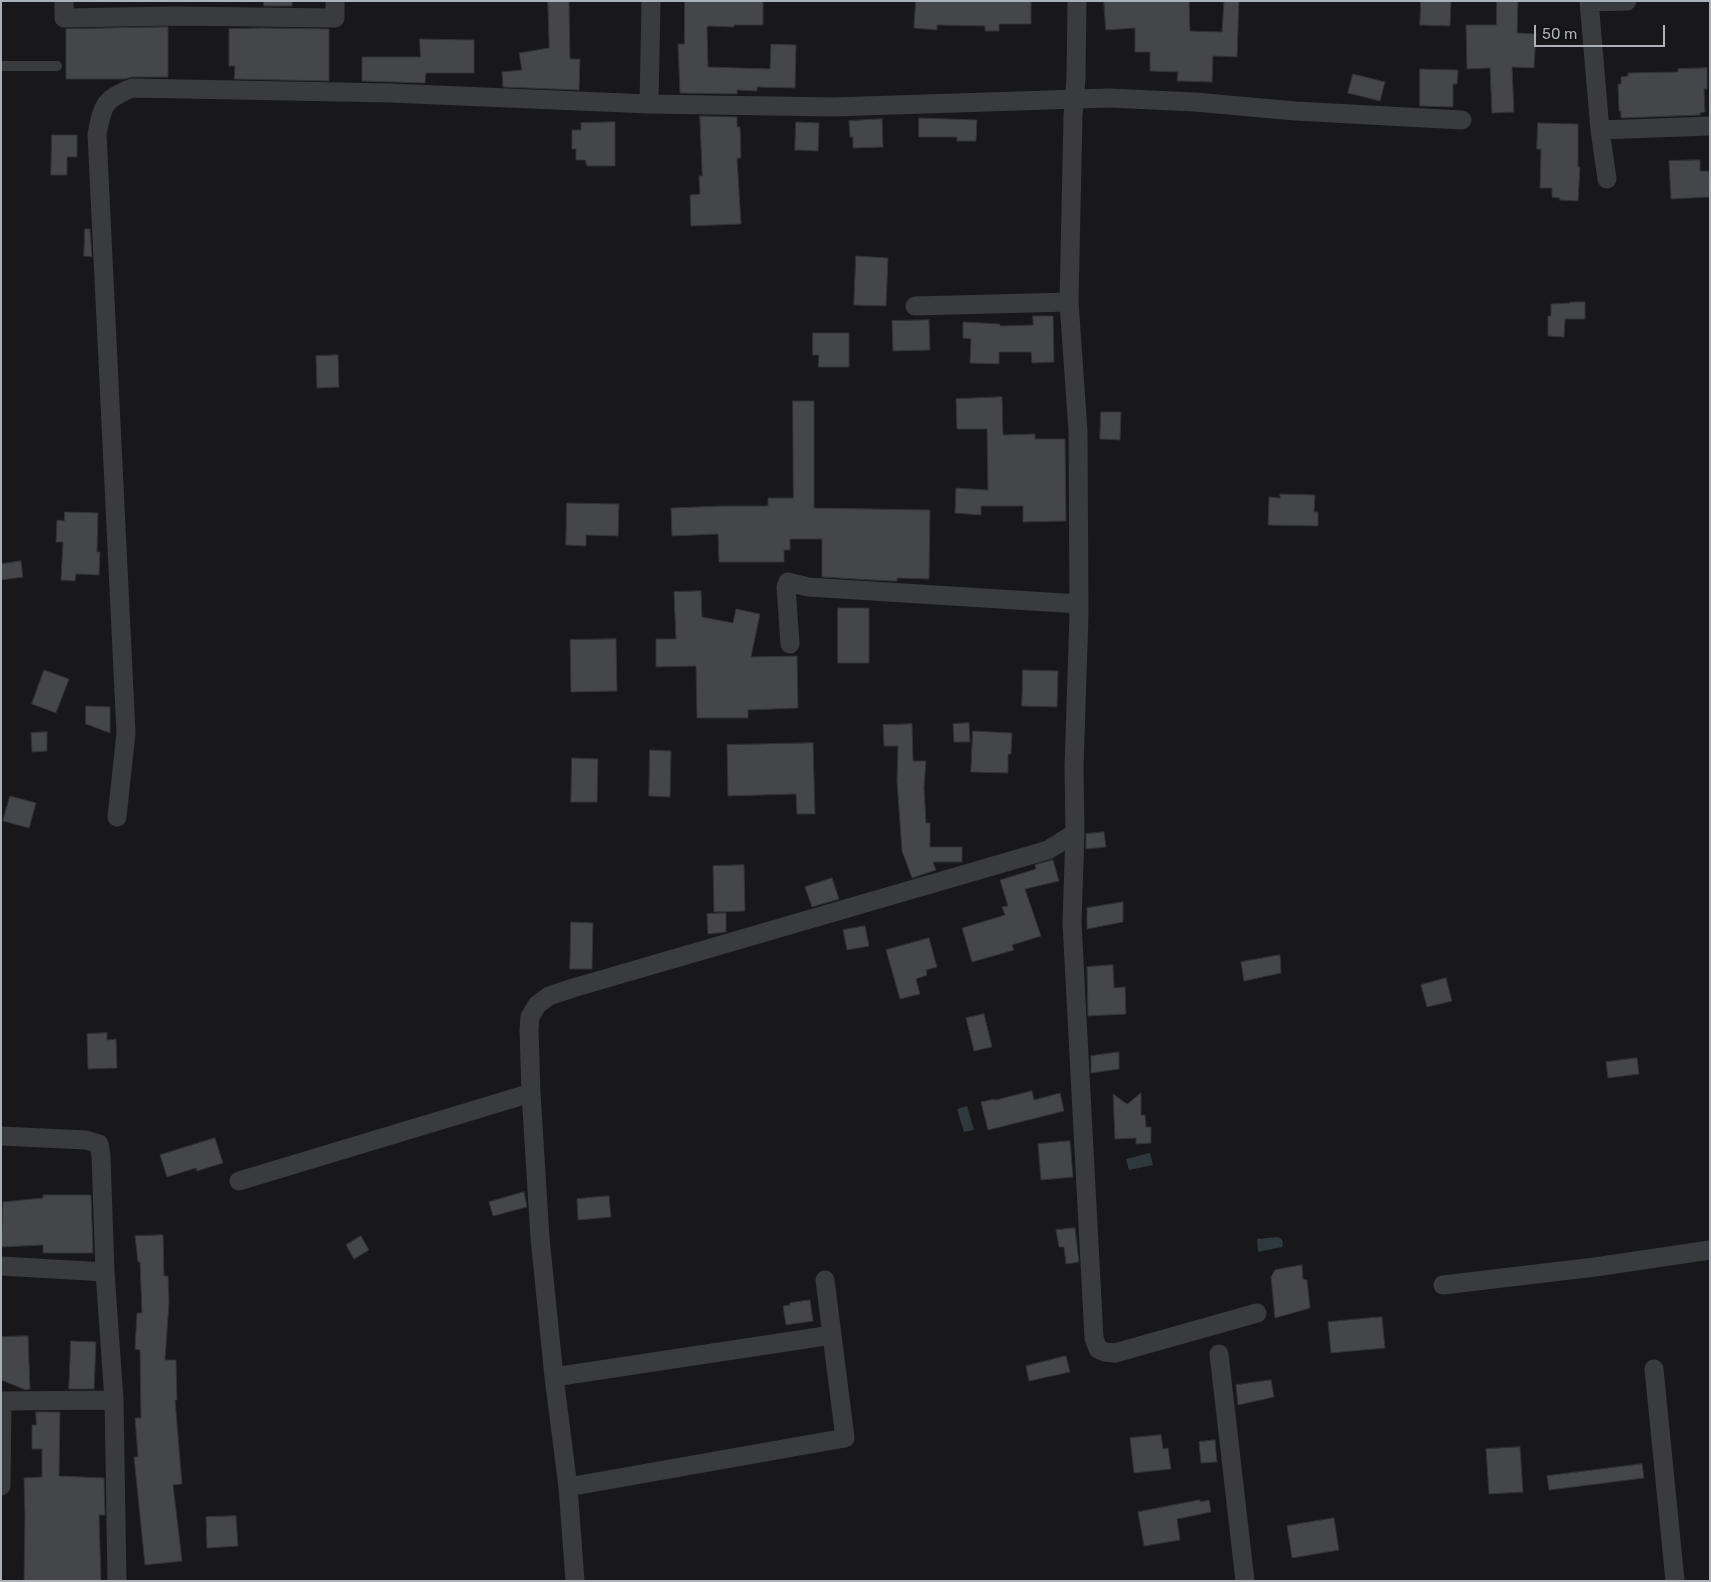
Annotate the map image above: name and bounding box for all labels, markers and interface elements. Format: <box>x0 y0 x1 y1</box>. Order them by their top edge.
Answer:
scale bar <box>1536 15 1667 47</box>
text: 50 m <box>1542 25 1577 43</box>

